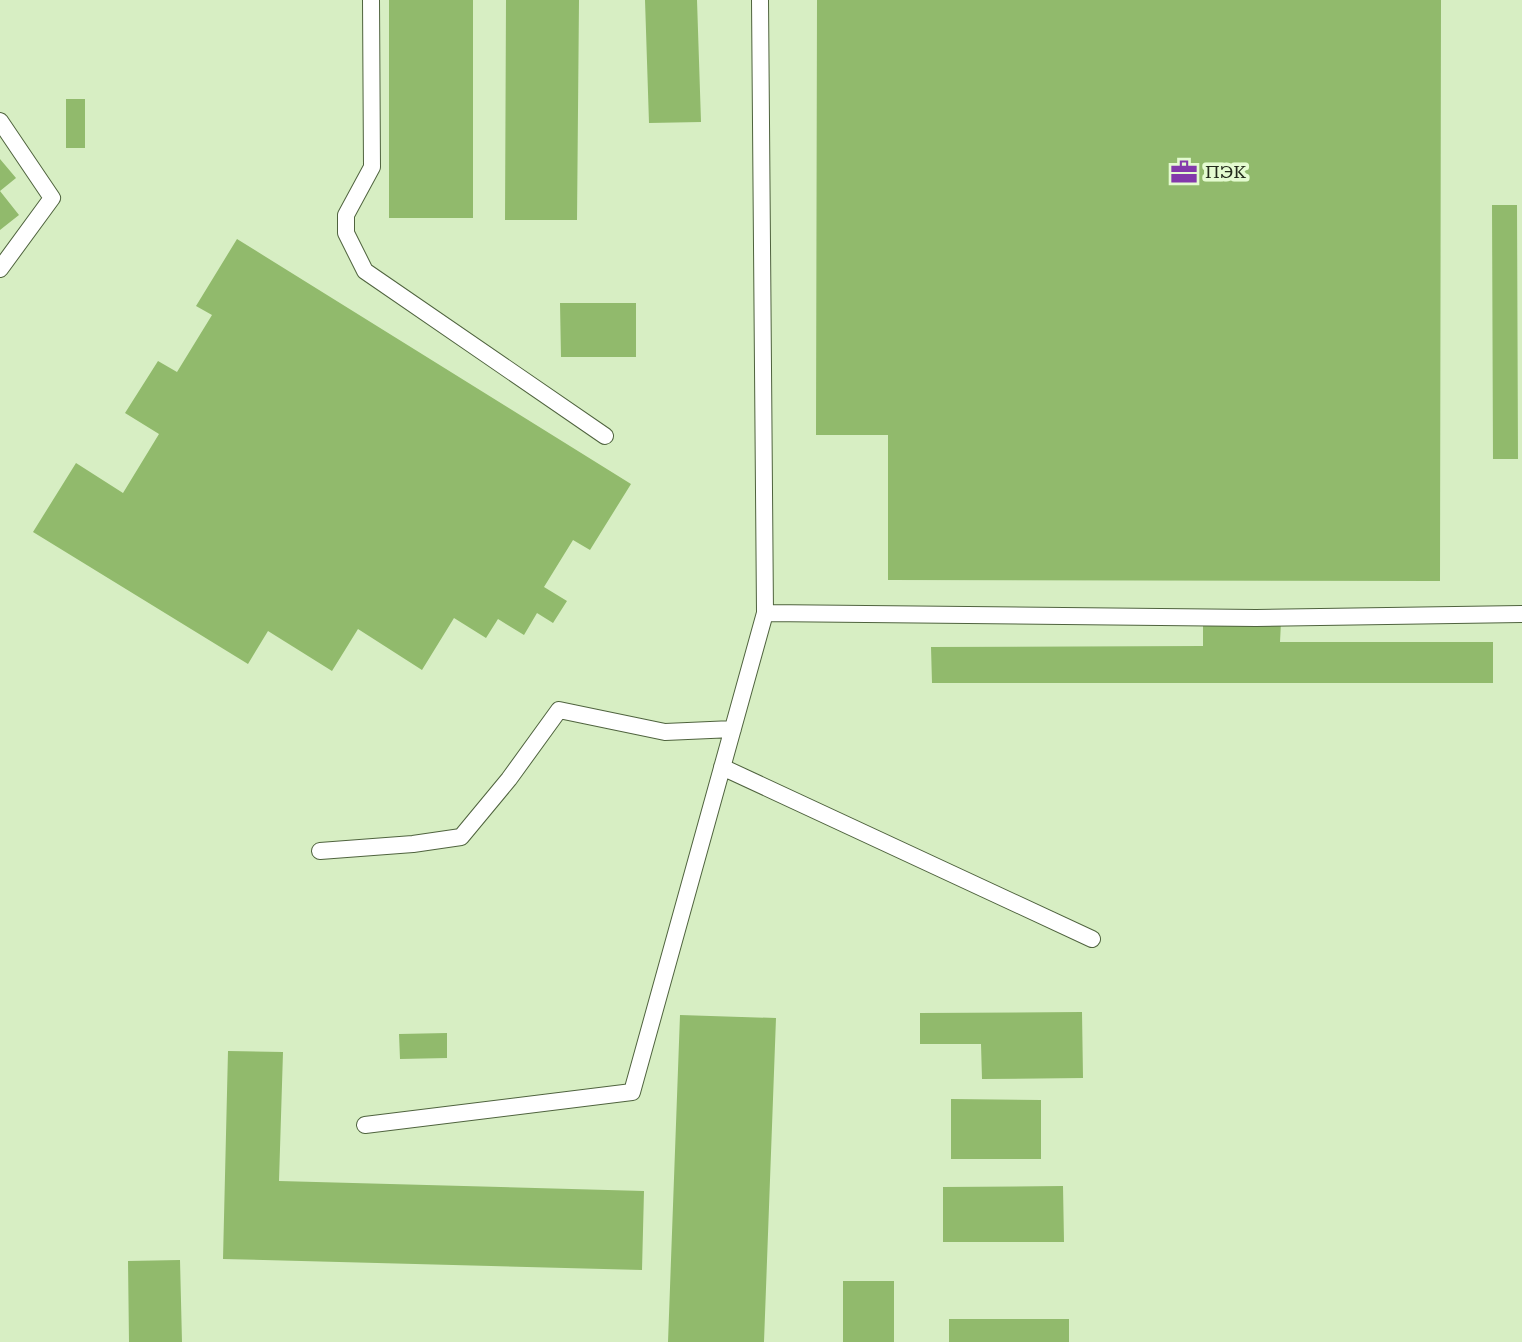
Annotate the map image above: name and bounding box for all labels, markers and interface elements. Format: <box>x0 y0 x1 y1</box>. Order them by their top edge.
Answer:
office icon: ПЭК <box>1169 157 1199 187</box>
place label: ПЭК <box>1205 161 1246 182</box>

